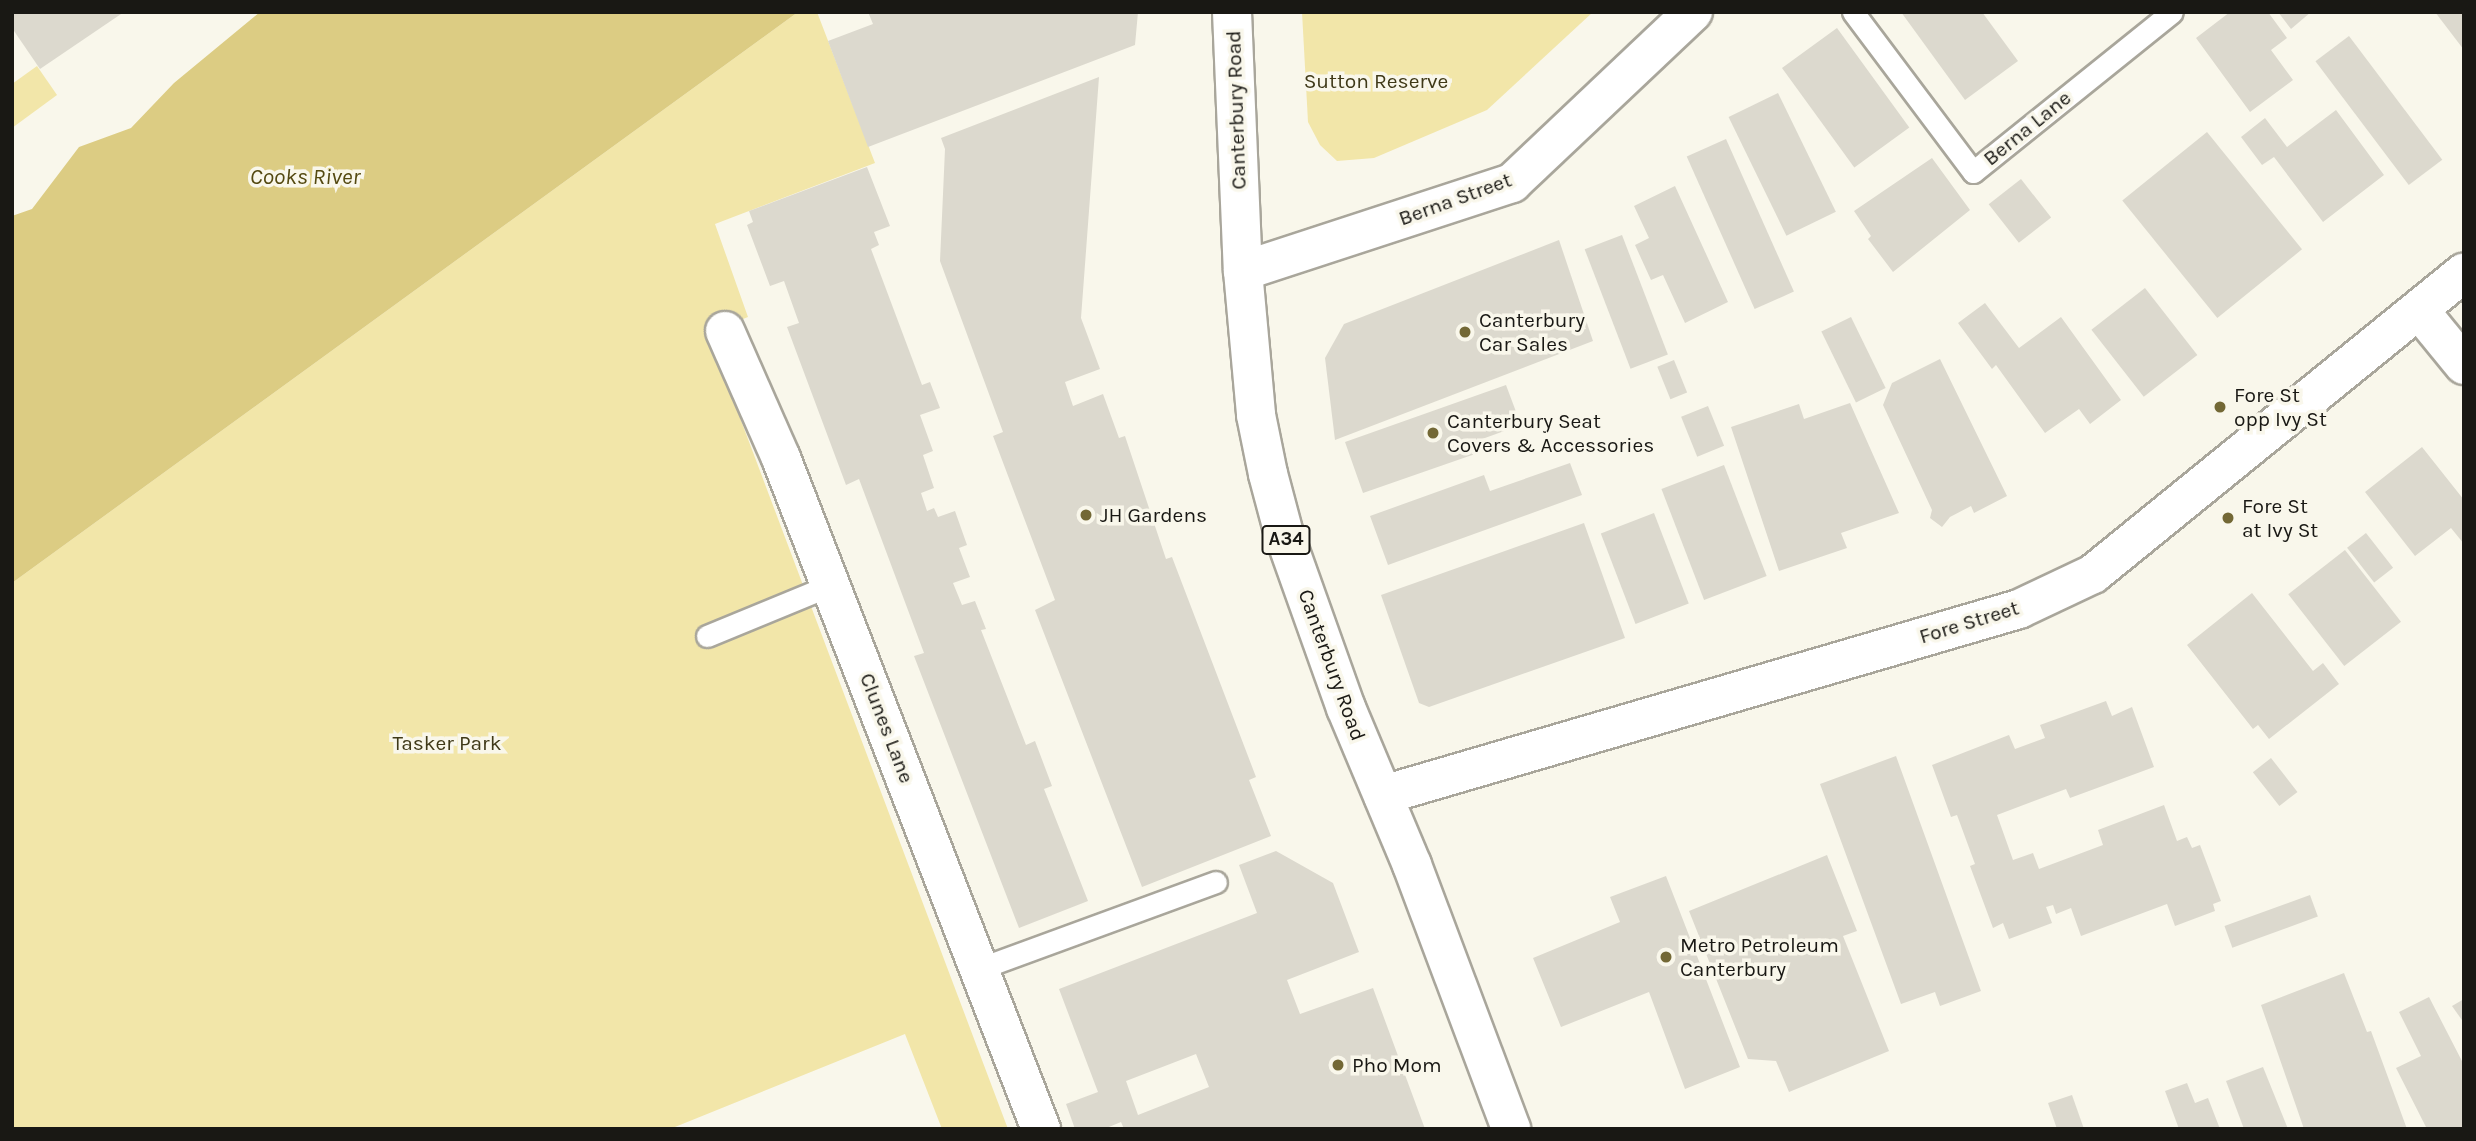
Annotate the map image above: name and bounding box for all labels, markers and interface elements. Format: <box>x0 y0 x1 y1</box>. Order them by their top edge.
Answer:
street label: Canterbury Road <box>1221 30 1251 190</box>
park label: Sutton Reserve <box>1304 68 1448 94</box>
street label: Berna Lane <box>1978 85 2076 171</box>
water label: Cooks River <box>250 163 360 191</box>
street label: Berna Street <box>1395 167 1515 231</box>
place label: Canterbury Car Sales <box>1479 307 1585 357</box>
marker: Canterbury Car Sales <box>1457 324 1473 340</box>
place label: Fore St opp Ivy St <box>2234 382 2327 432</box>
marker: Fore St opp Ivy St <box>2212 399 2228 415</box>
place label: Canterbury Seat Covers & Accessories <box>1447 408 1654 458</box>
marker: Canterbury Seat Covers & Accessories <box>1425 425 1441 441</box>
place label: Fore St at Ivy St <box>2242 493 2318 543</box>
place label: JH Gardens <box>1100 502 1207 528</box>
marker: JH Gardens <box>1078 507 1094 523</box>
marker: Fore St at Ivy St <box>2220 510 2236 526</box>
road number: A34 <box>1260 524 1312 555</box>
street label: Canterbury Road <box>1293 586 1371 744</box>
street label: Fore Street <box>1916 595 2022 649</box>
street label: Clunes Lane <box>854 669 920 787</box>
park label: Tasker Park <box>392 730 502 756</box>
place label: Metro Petroleum Canterbury <box>1680 932 1839 982</box>
marker: Metro Petroleum Canterbury <box>1658 949 1674 965</box>
place label: Pho Mom <box>1352 1052 1442 1078</box>
marker: Pho Mom <box>1330 1057 1346 1073</box>

